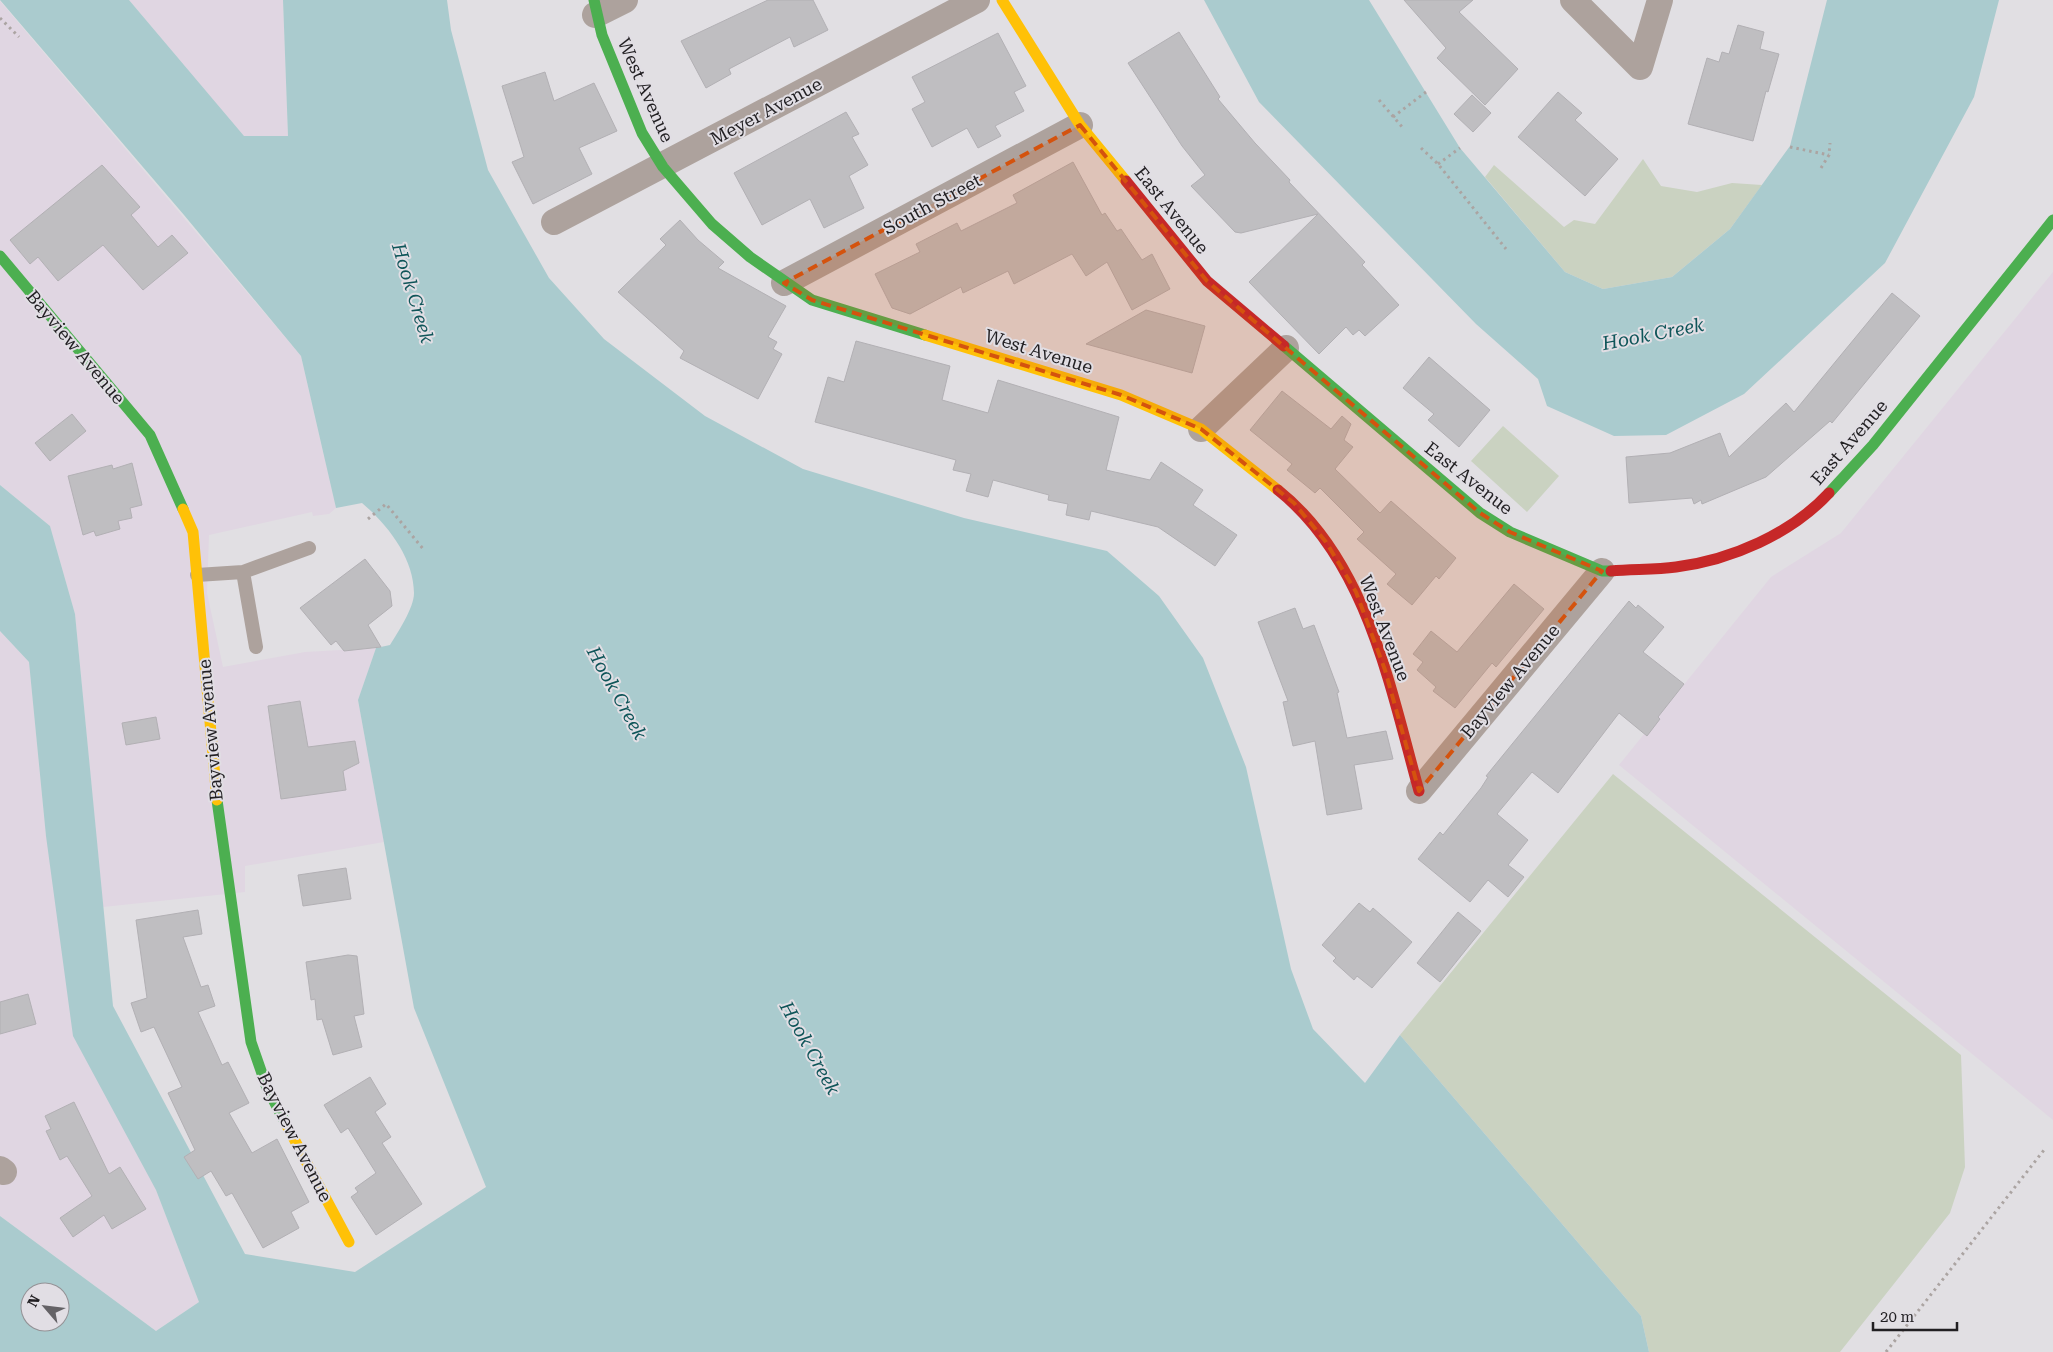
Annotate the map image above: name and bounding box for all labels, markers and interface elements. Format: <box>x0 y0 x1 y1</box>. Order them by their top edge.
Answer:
street label: West Avenue <box>614 35 678 145</box>
street label: Meyer Avenue <box>707 73 825 149</box>
street label: East Avenue <box>1131 162 1214 258</box>
street label: South Street <box>879 169 985 239</box>
water label: Hook Creek <box>387 239 439 346</box>
street label: Bayview Avenue <box>22 286 130 408</box>
water label: Hook Creek <box>1599 313 1707 355</box>
street label: West Avenue <box>982 325 1096 377</box>
street label: East Avenue <box>1806 395 1892 489</box>
street label: East Avenue <box>1421 437 1517 519</box>
street label: West Avenue <box>1355 572 1415 684</box>
street label: Bayview Avenue <box>1456 620 1564 742</box>
water label: Hook Creek <box>581 641 652 744</box>
street label: Bayview Avenue <box>193 658 227 802</box>
water label: Hook Creek <box>774 996 845 1099</box>
street label: Bayview Avenue <box>253 1069 337 1205</box>
north arrow <box>20 1282 70 1332</box>
text: N <box>24 1292 43 1309</box>
scale bar <box>1873 1300 1957 1332</box>
text: 20 m <box>1880 1308 1915 1326</box>

